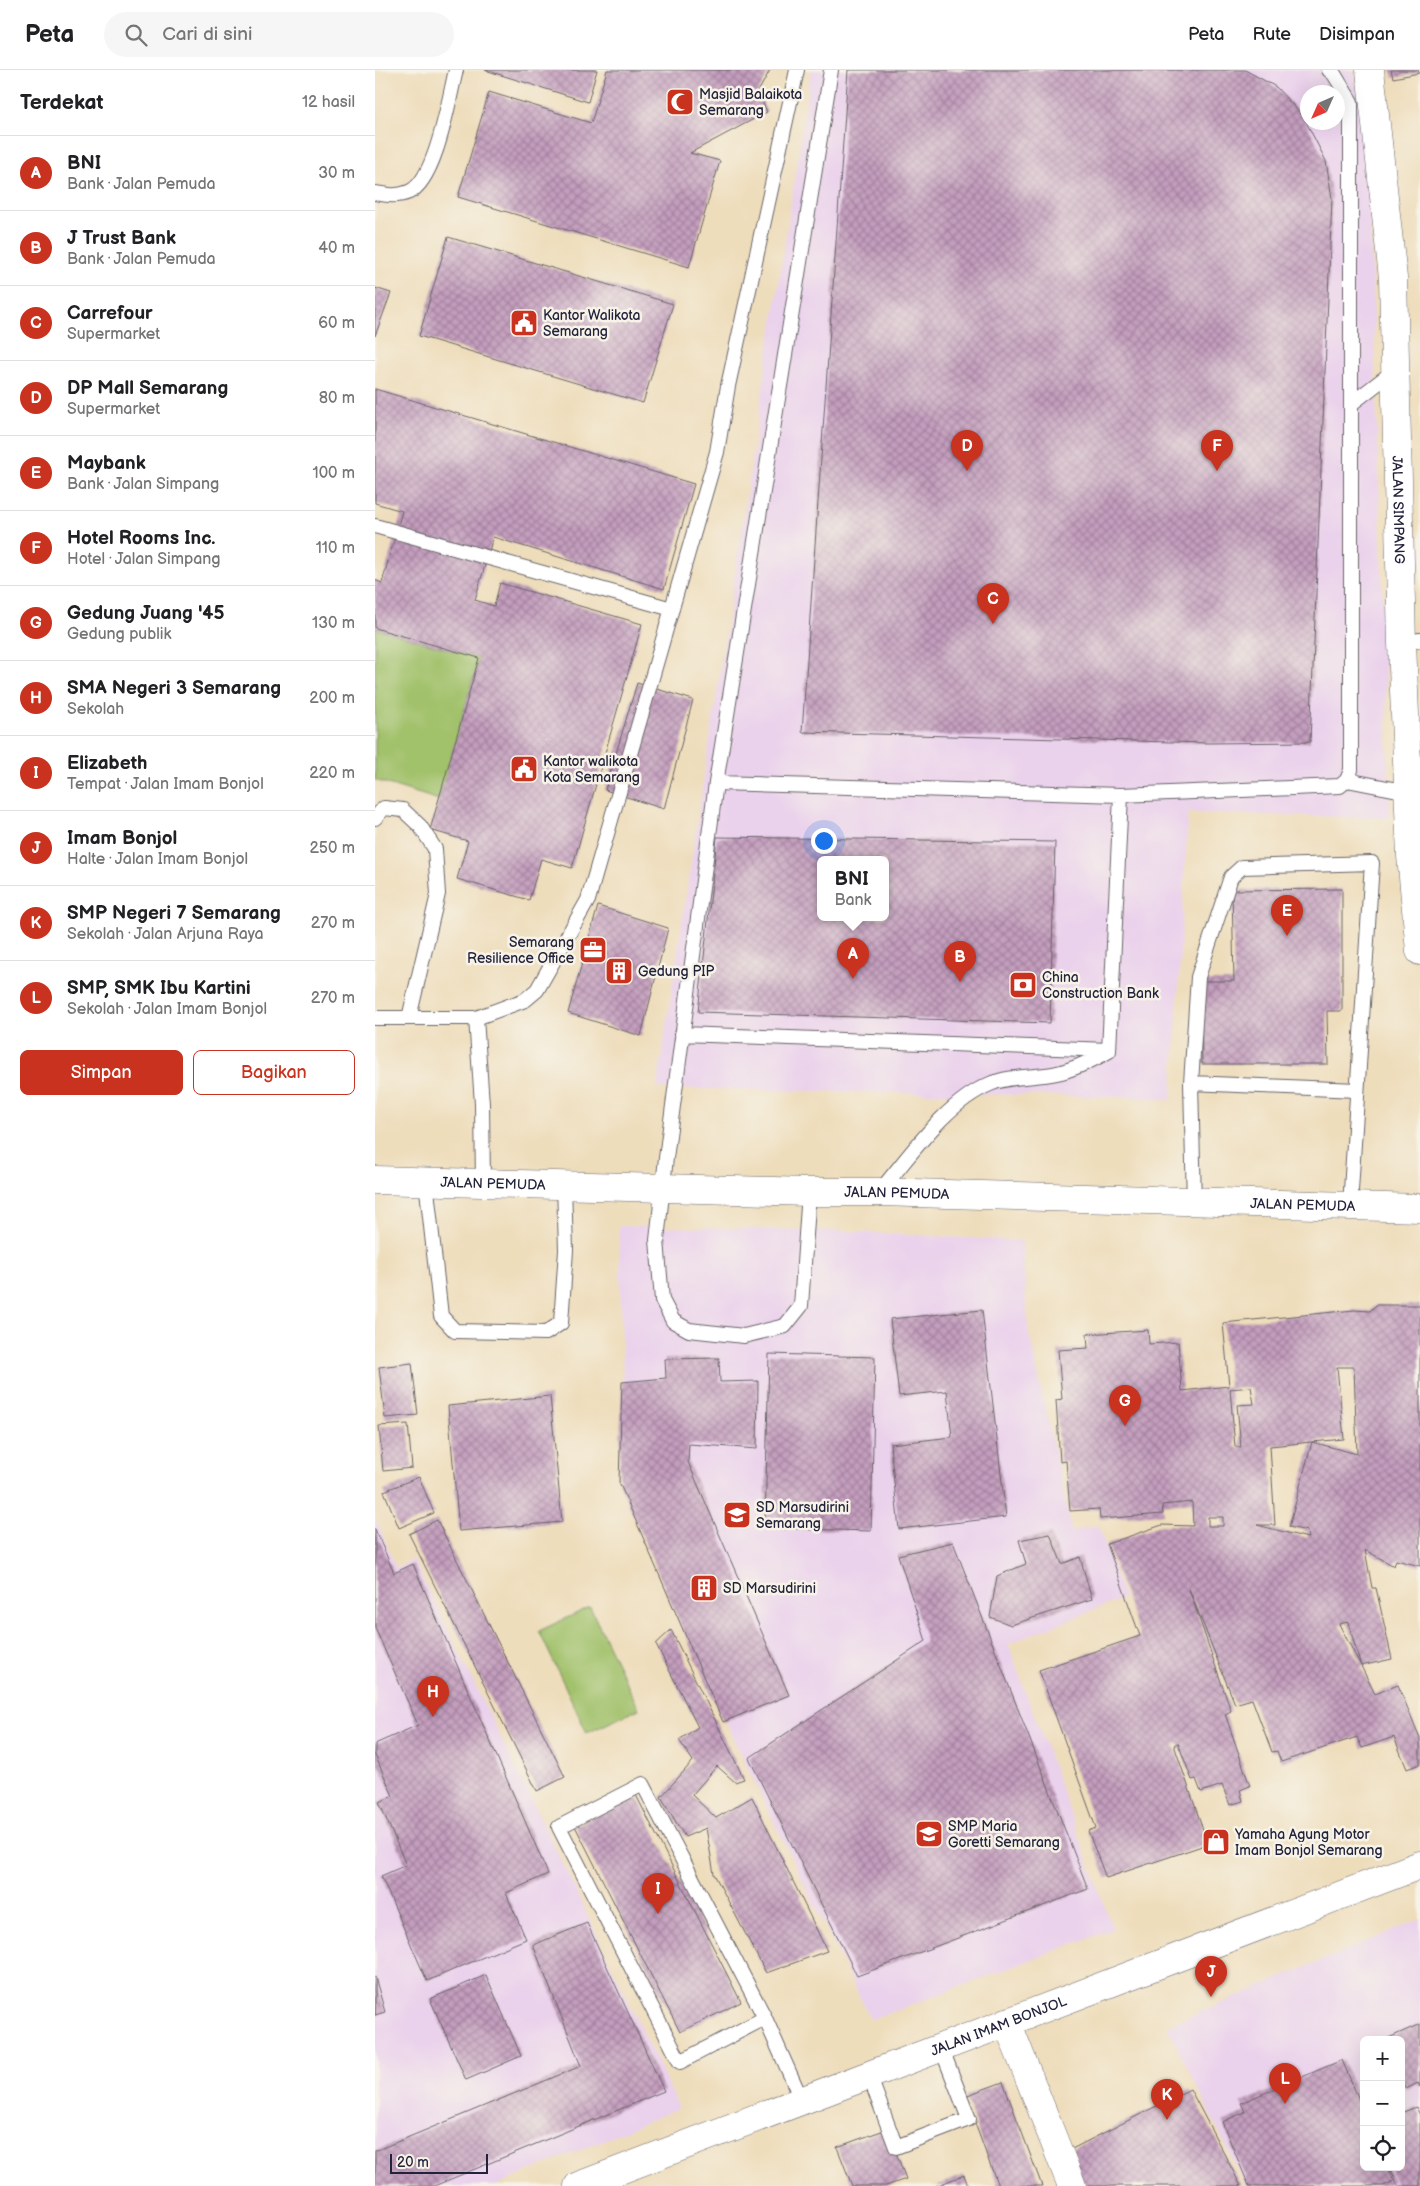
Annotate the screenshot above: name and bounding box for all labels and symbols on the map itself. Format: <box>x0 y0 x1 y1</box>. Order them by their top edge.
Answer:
north arrow <box>1300 85 1345 130</box>
place label: Masjid Balaikota Semarang <box>699 86 802 119</box>
mosque icon: Masjid Balaikota Semarang <box>665 87 695 117</box>
place label: Kantor Walikota Semarang <box>543 307 640 340</box>
public building icon: Kantor Walikota Semarang <box>509 308 539 338</box>
pin: D <box>951 430 983 471</box>
pin: F <box>1201 430 1233 471</box>
street label: JALAN SIMPANG <box>1389 455 1409 565</box>
pin: C <box>977 583 1009 624</box>
place label: Kantor walikota Kota Semarang <box>543 753 640 786</box>
public building icon: Kantor walikota Kota Semarang <box>509 754 539 784</box>
your location <box>811 828 837 854</box>
pin: E <box>1271 895 1303 936</box>
place label: Semarang Resilience Office <box>467 934 574 967</box>
office icon: Semarang Resilience Office <box>578 935 608 965</box>
pin: A <box>837 938 869 979</box>
pin: B <box>944 941 976 982</box>
building icon: Gedung PIP <box>604 956 634 986</box>
place label: Gedung PIP <box>638 963 715 980</box>
place label: China Construction Bank <box>1042 969 1159 1002</box>
bank icon: China Construction Bank <box>1008 970 1038 1000</box>
street label: JALAN PEMUDA <box>440 1173 546 1193</box>
street label: JALAN PEMUDA <box>844 1183 950 1203</box>
street label: JALAN PEMUDA <box>1250 1194 1356 1215</box>
pin: G <box>1109 1385 1141 1426</box>
place label: SD Marsudirini Semarang <box>756 1499 849 1532</box>
school or university icon: SD Marsudirini Semarang <box>722 1500 752 1530</box>
building icon: SD Marsudirini <box>689 1573 719 1603</box>
place label: SD Marsudirini <box>723 1580 816 1597</box>
pin: H <box>417 1676 449 1717</box>
place label: SMP Maria Goretti Semarang <box>948 1818 1060 1851</box>
school or university icon: SMP Maria Goretti Semarang <box>914 1819 944 1849</box>
place label: Yamaha Agung Motor Imam Bonjol Semarang <box>1234 1826 1383 1859</box>
shop icon: Yamaha Agung Motor Imam Bonjol Semarang <box>1201 1827 1231 1857</box>
pin: I <box>642 1873 674 1914</box>
pin: J <box>1195 1956 1227 1997</box>
street label: JALAN IMAM BONJOL <box>928 1992 1069 2059</box>
pin: L <box>1269 2063 1301 2104</box>
pin: K <box>1151 2079 1183 2120</box>
scale bar <box>390 2151 487 2174</box>

